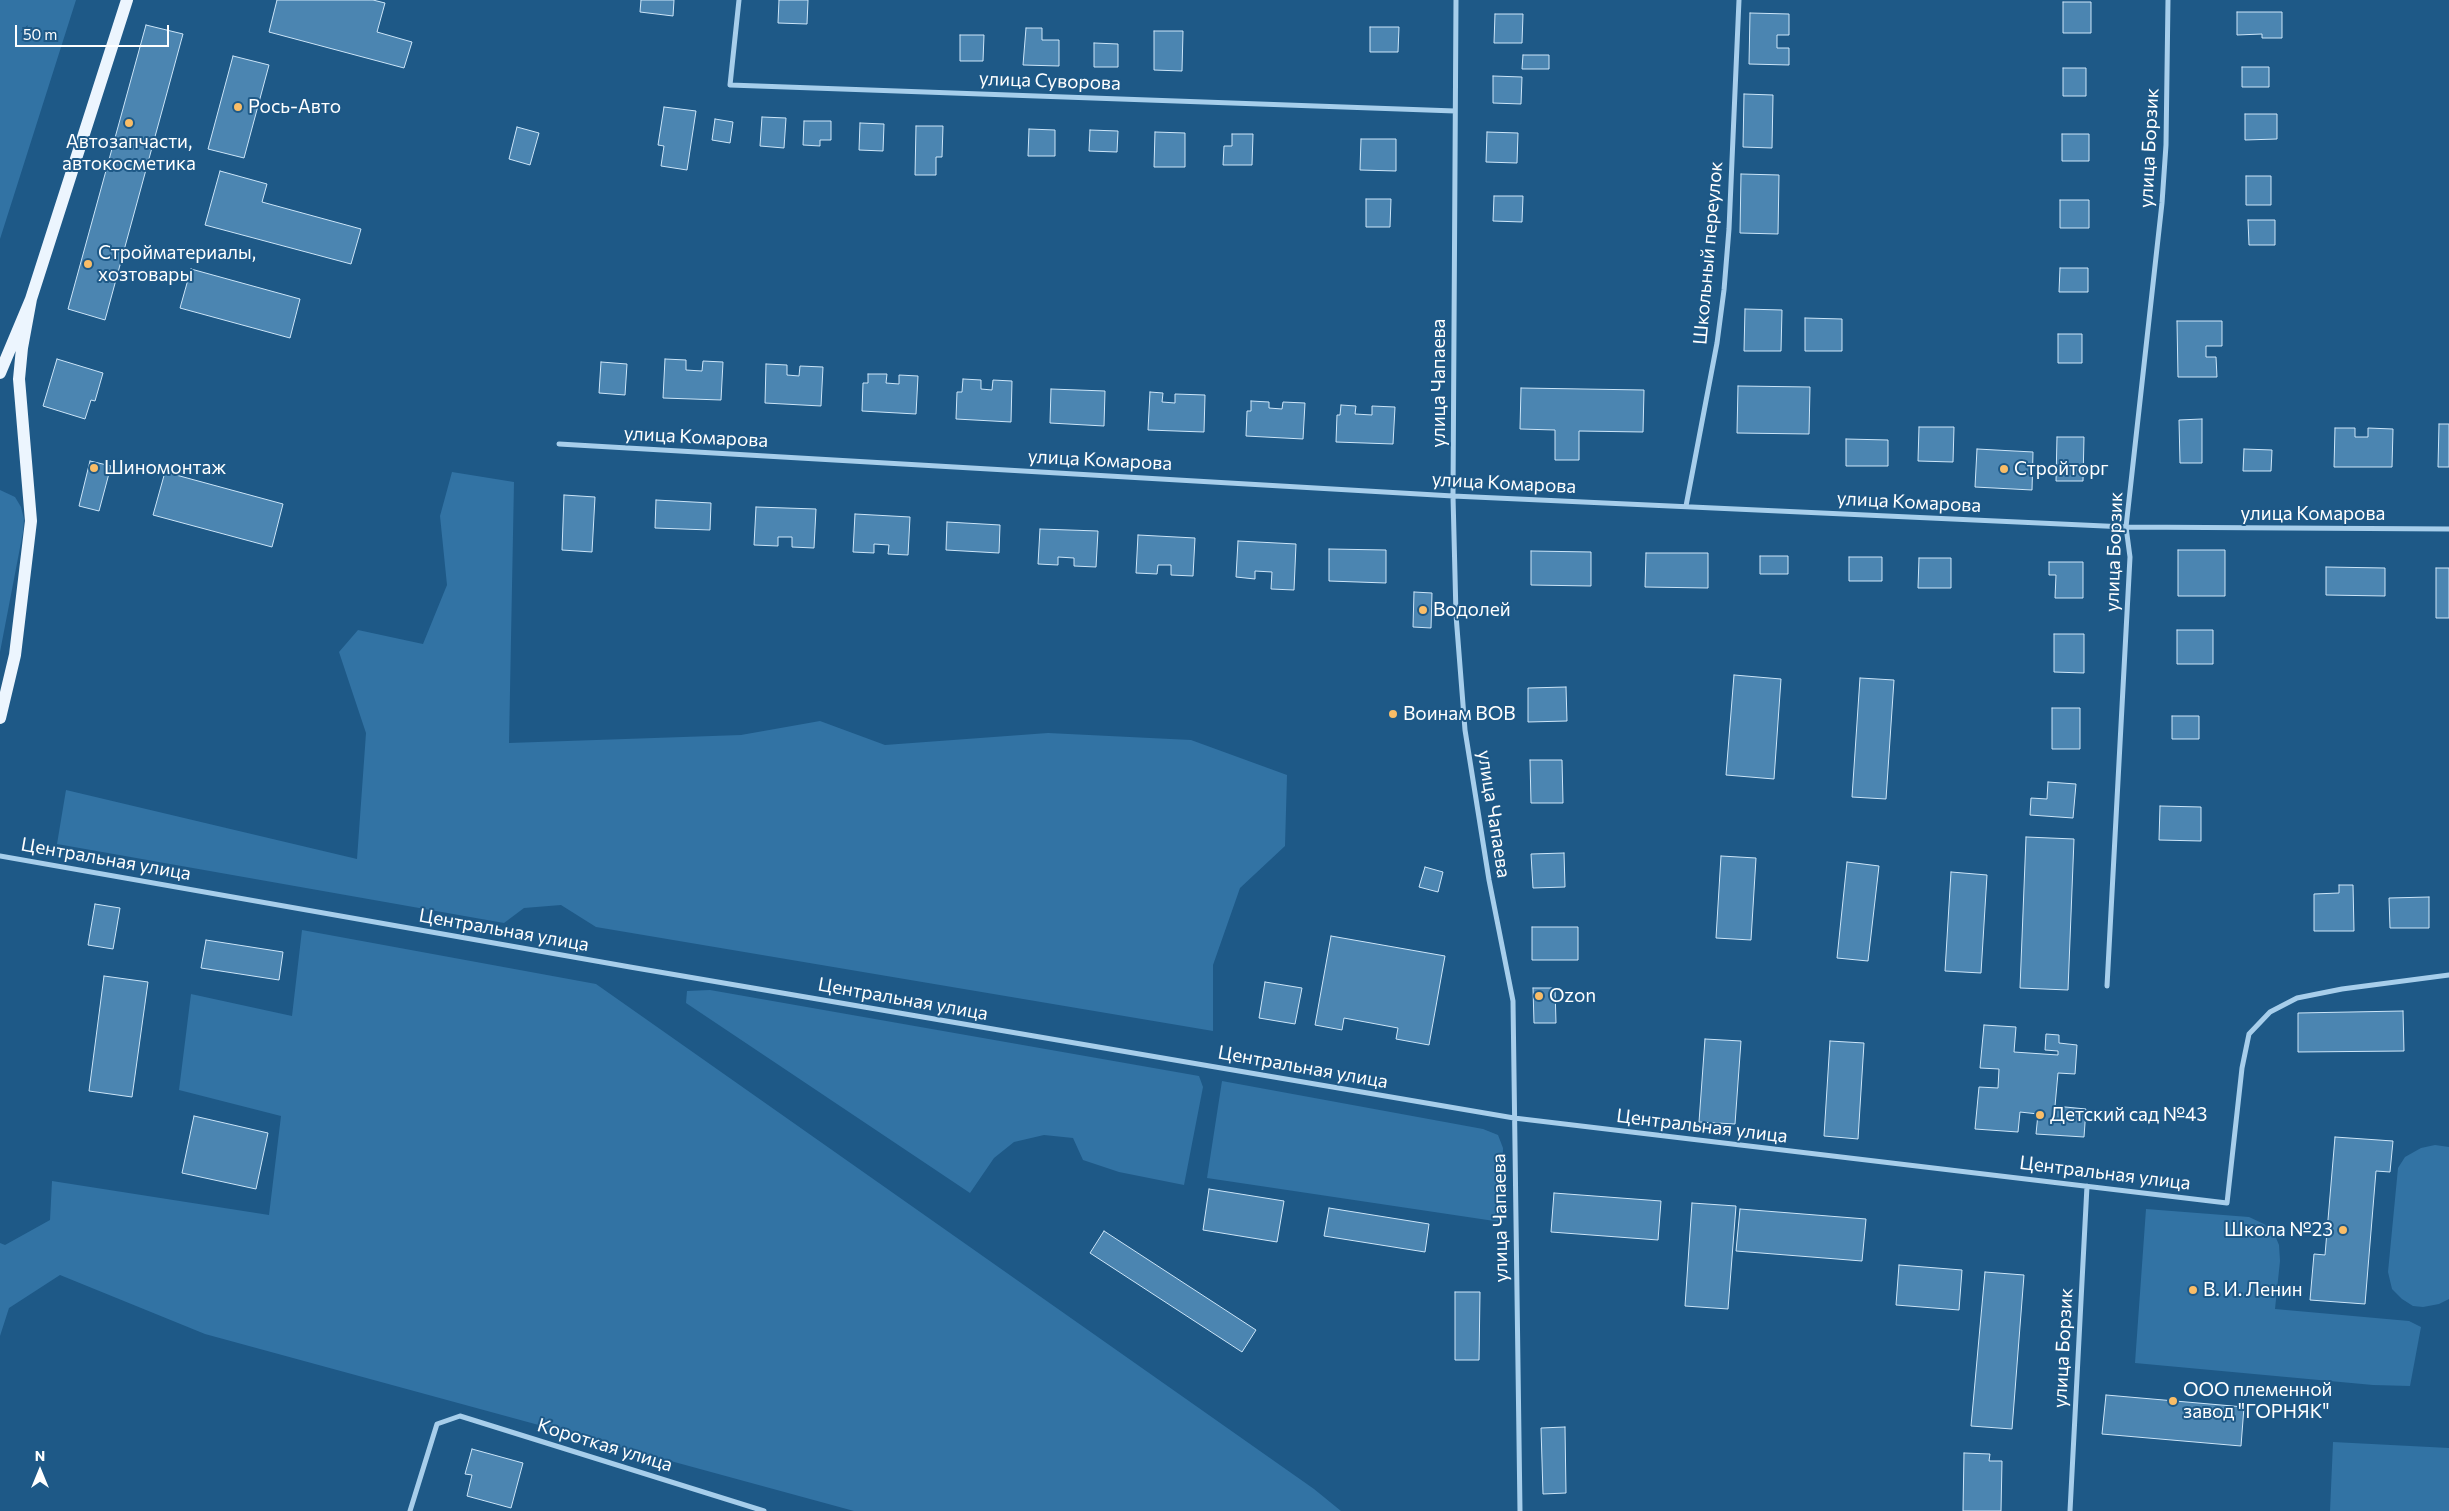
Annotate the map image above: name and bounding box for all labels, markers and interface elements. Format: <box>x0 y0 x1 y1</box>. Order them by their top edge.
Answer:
scale bar <box>18 15 171 47</box>
text: 50 m <box>23 25 57 43</box>
street label: улица Суворова <box>979 67 1121 95</box>
street label: улица Борзик <box>2134 87 2164 209</box>
place label: Рось-Авто <box>248 96 341 118</box>
marker: Рось-Авто <box>232 101 244 113</box>
marker: Автозапчасти, автокосметика <box>123 117 135 129</box>
place label: Автозапчасти, автокосметика <box>62 131 196 175</box>
street label: Школьный переулок <box>1689 160 1727 346</box>
place label: Стройматериалы, хозтовары <box>98 242 256 286</box>
marker: Стройматериалы, хозтовары <box>82 258 94 270</box>
street label: улица Чапаева <box>1428 319 1450 447</box>
street label: улица Комарова <box>623 422 769 452</box>
street label: улица Комарова <box>1027 445 1173 475</box>
place label: Шиномонтаж <box>104 457 226 479</box>
place label: Стройторг <box>2014 458 2109 480</box>
marker: Шиномонтаж <box>88 462 100 474</box>
marker: Стройторг <box>1998 463 2010 475</box>
street label: улица Комарова <box>1431 468 1577 498</box>
street label: улица Комарова <box>1836 487 1982 517</box>
street label: улица Борзик <box>2101 492 2127 612</box>
street label: улица Комарова <box>2241 503 2385 525</box>
place label: Водолей <box>1433 599 1511 621</box>
marker: Водолей <box>1417 604 1429 616</box>
place label: Воинам ВОВ <box>1403 703 1515 725</box>
marker: Воинам ВОВ <box>1387 708 1399 720</box>
street label: улица Чапаева <box>1473 749 1515 879</box>
street label: Центральная улица <box>19 833 193 885</box>
street label: Центральная улица <box>417 904 591 956</box>
street label: Центральная улица <box>816 973 990 1025</box>
place label: Ozon <box>1549 985 1596 1007</box>
marker: Ozon <box>1533 990 1545 1002</box>
street label: Центральная улица <box>1216 1041 1390 1093</box>
street label: Центральная улица <box>1615 1104 1789 1148</box>
place label: Детский сад №43 <box>2050 1104 2207 1126</box>
marker: Детский сад №43 <box>2034 1109 2046 1121</box>
street label: Центральная улица <box>2018 1151 2192 1195</box>
street label: улица Чапаева <box>1487 1153 1513 1283</box>
place label: Школа №23 <box>2224 1219 2333 1241</box>
marker: Школа №23 <box>2337 1224 2349 1236</box>
place label: В. И. Ленин <box>2203 1279 2303 1301</box>
marker: В. И. Ленин <box>2187 1284 2199 1296</box>
street label: улица Борзик <box>2048 1287 2078 1409</box>
place label: ООО племенной завод "ГОРНЯК" <box>2183 1379 2332 1423</box>
marker: ООО племенной завод "ГОРНЯК" <box>2167 1395 2179 1407</box>
street label: Короткая улица <box>535 1414 675 1476</box>
north arrow <box>15 1446 65 1496</box>
text: N <box>35 1447 45 1464</box>

